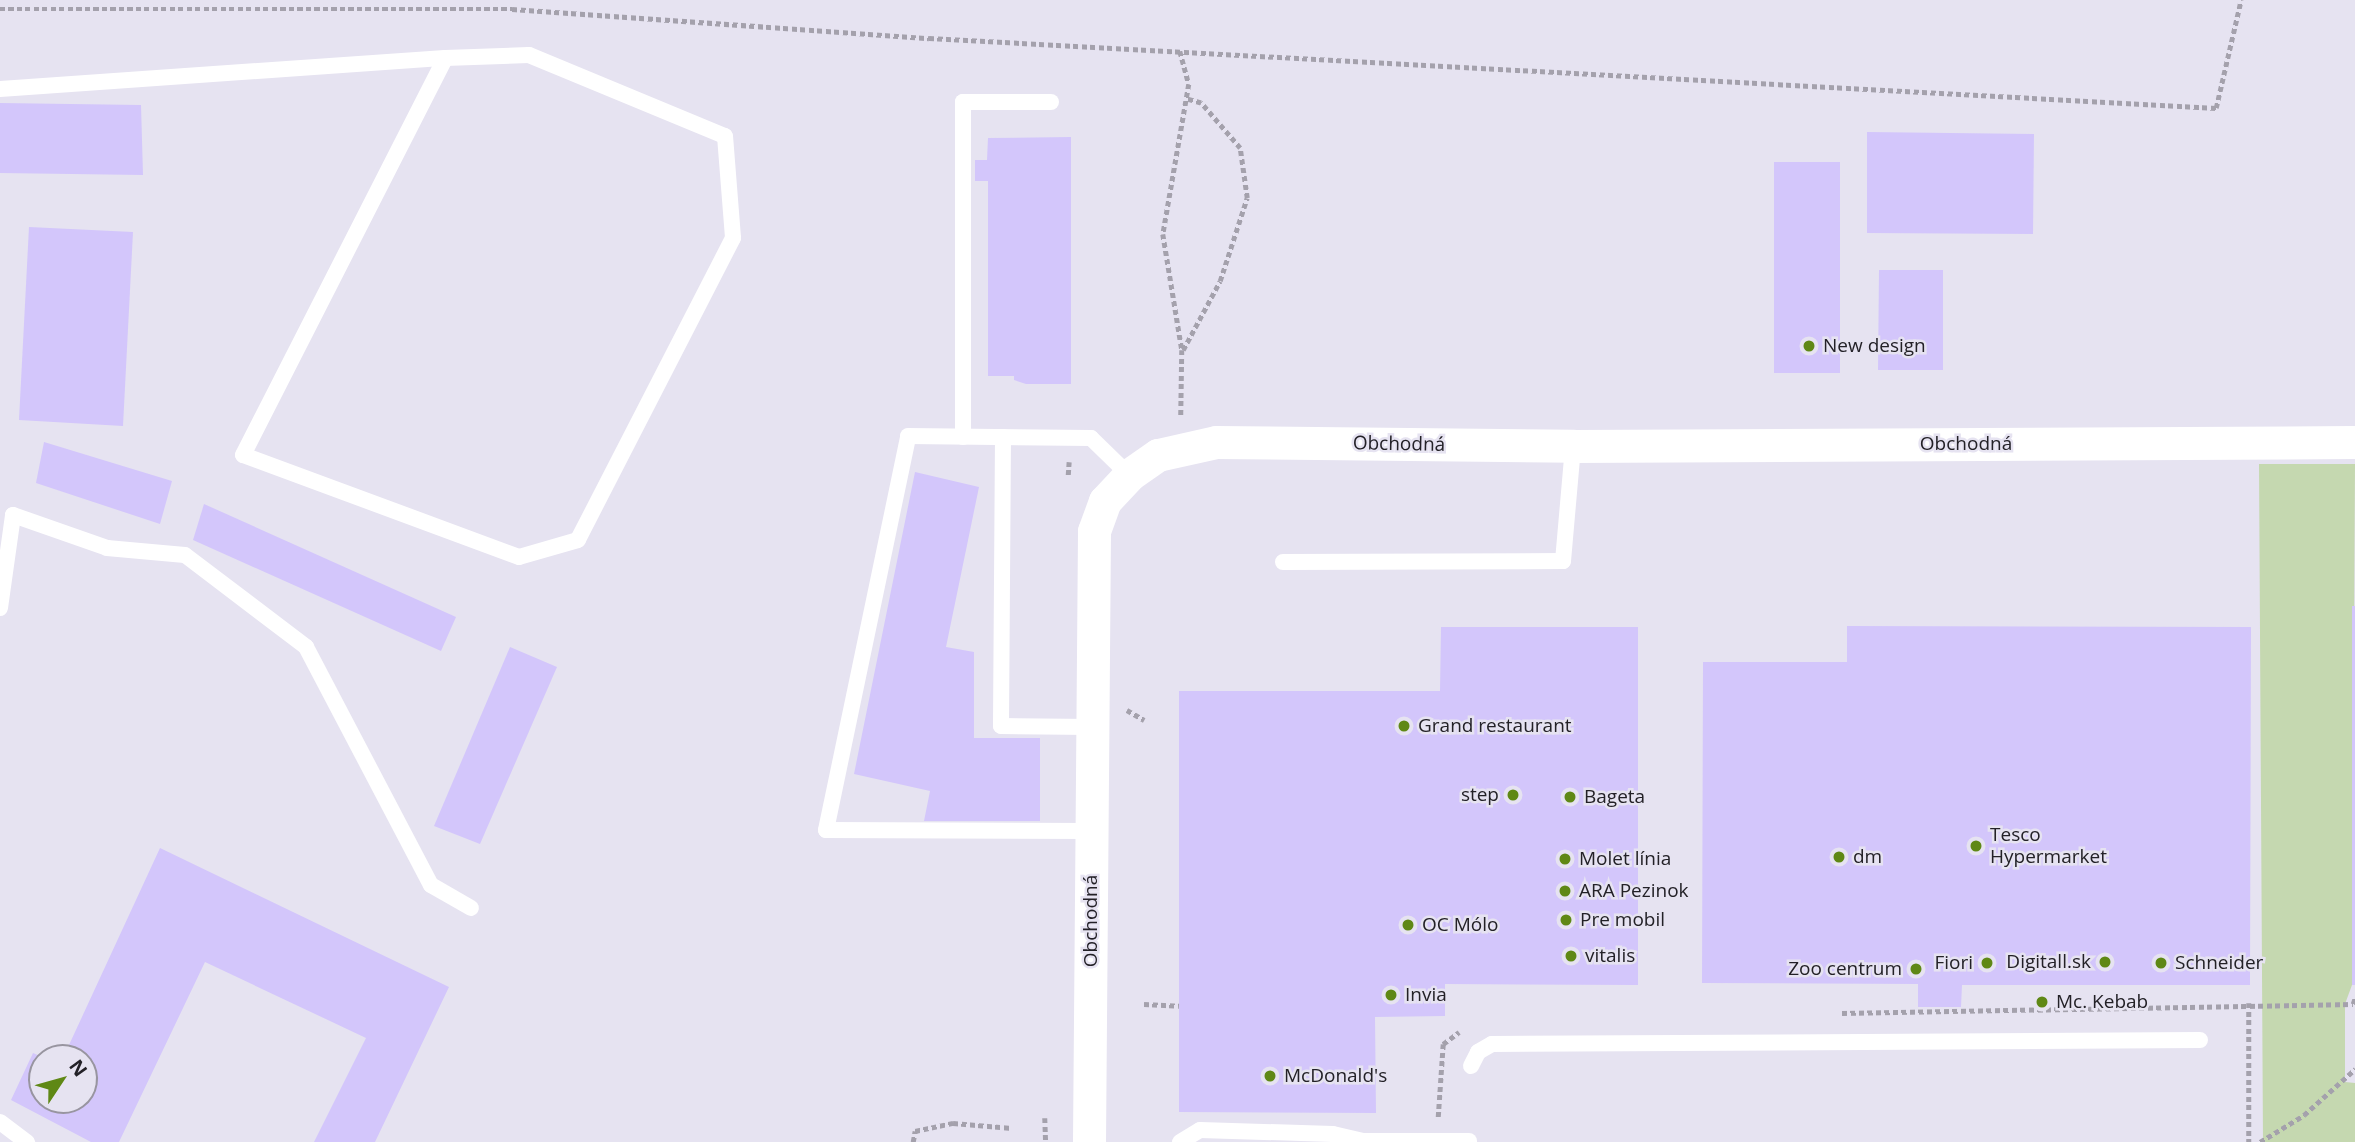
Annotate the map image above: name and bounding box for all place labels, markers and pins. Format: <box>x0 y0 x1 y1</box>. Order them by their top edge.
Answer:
place label: New design <box>1823 335 1926 357</box>
marker: New design <box>1801 338 1817 354</box>
place label: Grand restaurant <box>1418 715 1572 737</box>
marker: Grand restaurant <box>1396 718 1412 734</box>
place label: step <box>1461 784 1499 806</box>
place label: Bageta <box>1584 786 1645 808</box>
marker: step <box>1505 787 1521 803</box>
marker: Bageta <box>1562 789 1578 805</box>
place label: Tesco Hypermarket <box>1990 824 2107 868</box>
marker: Tesco Hypermarket <box>1968 838 1984 854</box>
place label: dm <box>1853 846 1882 868</box>
place label: Molet línia <box>1579 848 1671 870</box>
marker: dm <box>1831 849 1847 865</box>
marker: Molet línia <box>1557 851 1573 867</box>
place label: ARA Pezinok <box>1579 880 1689 902</box>
marker: ARA Pezinok <box>1557 883 1573 899</box>
place label: Pre mobil <box>1580 909 1665 931</box>
marker: Pre mobil <box>1558 912 1574 928</box>
place label: OC Mólo <box>1422 914 1498 936</box>
marker: OC Mólo <box>1400 917 1416 933</box>
place label: vitalis <box>1585 945 1635 967</box>
marker: vitalis <box>1563 948 1579 964</box>
place label: Digitall.sk <box>2006 951 2091 973</box>
place label: Fiori <box>1934 952 1973 974</box>
place label: Schneider <box>2175 952 2263 974</box>
marker: Digitall.sk <box>2097 954 2113 970</box>
marker: Fiori <box>1979 955 1995 971</box>
marker: Schneider <box>2153 955 2169 971</box>
place label: Zoo centrum <box>1788 958 1902 980</box>
marker: Zoo centrum <box>1908 961 1924 977</box>
place label: Invia <box>1405 984 1447 1006</box>
marker: Invia <box>1383 987 1399 1003</box>
place label: Mc. Kebab <box>2056 991 2148 1013</box>
marker: Mc. Kebab <box>2034 994 2050 1010</box>
place label: McDonald's <box>1284 1065 1387 1087</box>
marker: McDonald's <box>1262 1068 1278 1084</box>

